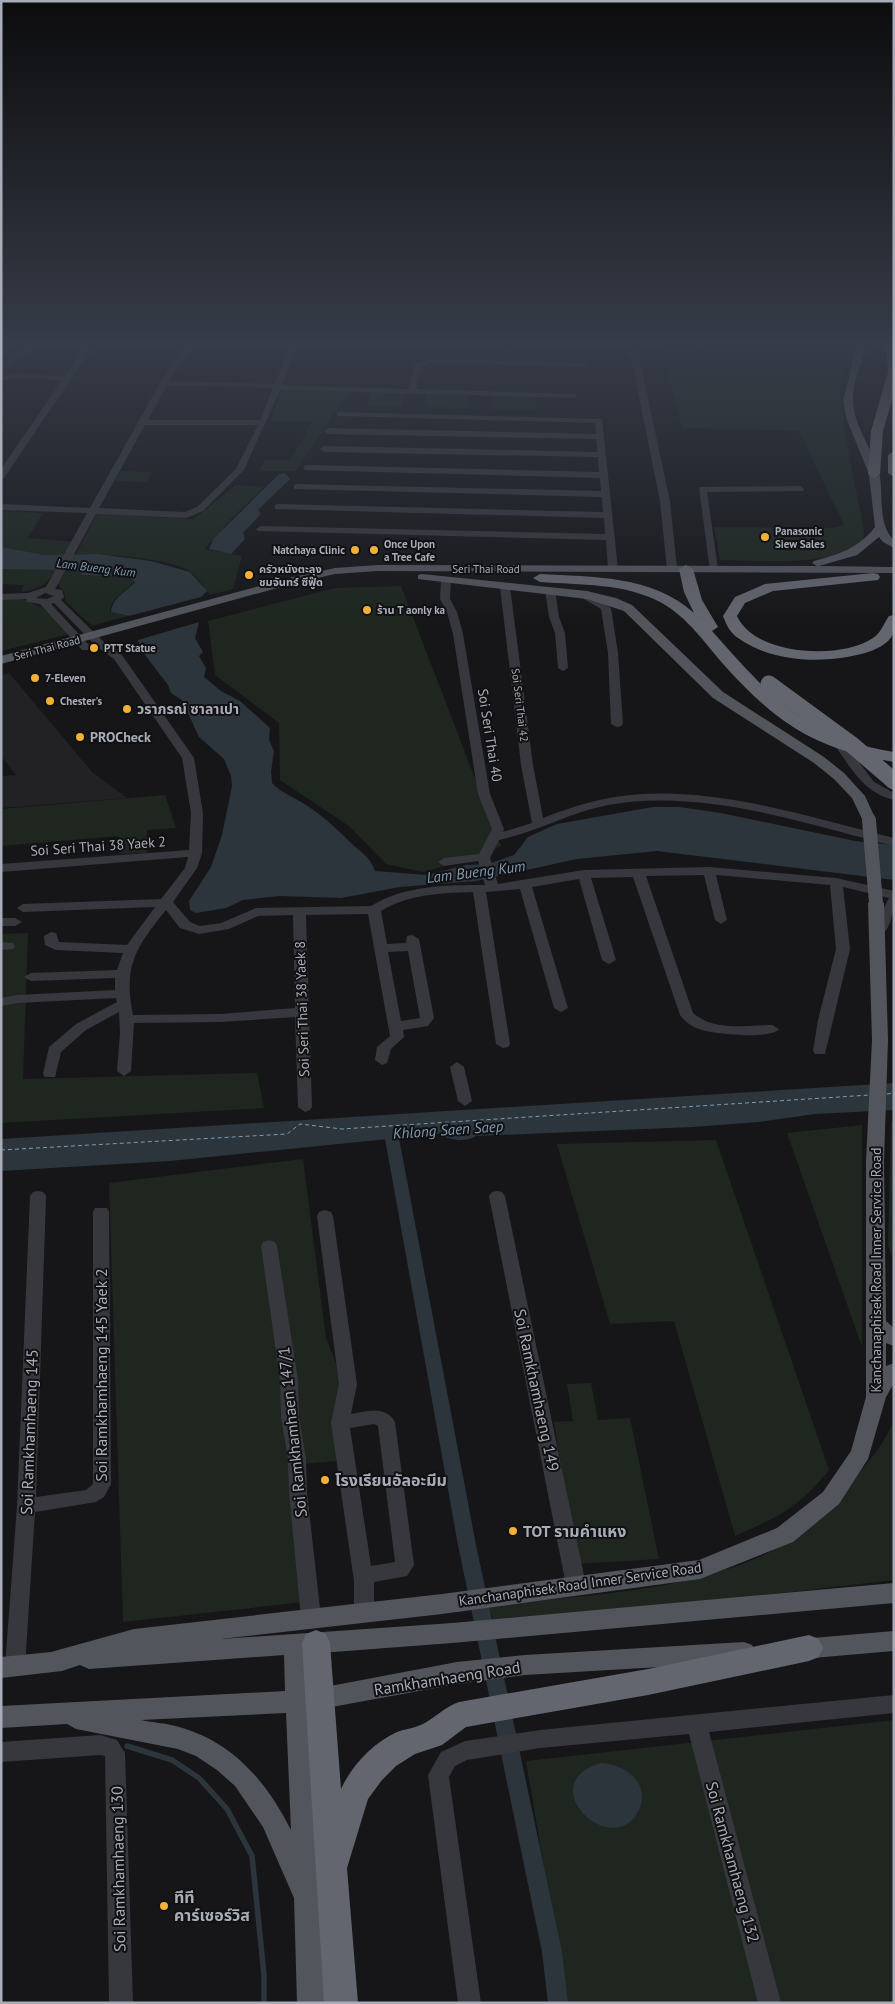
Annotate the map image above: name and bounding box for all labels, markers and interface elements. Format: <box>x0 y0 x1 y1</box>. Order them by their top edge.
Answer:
place label: Panasonic Siew Sales <box>775 524 825 551</box>
marker: Panasonic Siew Sales <box>759 531 771 543</box>
place label: Once Upon a Tree Cafe <box>384 537 436 564</box>
place label: Natchaya Clinic <box>273 543 345 557</box>
marker: Natchaya Clinic <box>349 544 361 556</box>
marker: Once Upon a Tree Cafe <box>368 544 380 556</box>
water label: Lam Bueng Kum <box>56 555 136 580</box>
place label: ครัวหนังตะลุง ชมจันทร์ ซีฟู๊ด <box>259 562 323 589</box>
street label: Seri Thai Road <box>452 562 520 576</box>
marker: ครัวหนังตะลุง ชมจันทร์ ซีฟู๊ด <box>243 569 255 581</box>
place label: ร้าน T aonly ka <box>377 603 445 617</box>
marker: ร้าน T aonly ka <box>361 604 373 616</box>
street label: Seri Thai Road <box>13 632 81 663</box>
place label: PTT Statue <box>104 641 156 655</box>
marker: PTT Statue <box>88 642 100 654</box>
street label: Soi Seri Thai 42 <box>509 668 531 742</box>
place label: 7-Eleven <box>45 671 86 685</box>
marker: 7-Eleven <box>29 672 41 684</box>
street label: Soi Seri Thai 40 <box>474 687 506 783</box>
place label: Chester's <box>60 694 103 708</box>
marker: Chester's <box>44 695 56 707</box>
place label: วราภรณ์ ซาลาเปา <box>137 700 239 718</box>
marker: วราภรณ์ ซาลาเปา <box>121 703 133 715</box>
place label: PROCheck <box>90 728 151 746</box>
marker: PROCheck <box>74 731 86 743</box>
street label: Soi Seri Thai 38 Yaek 2 <box>30 832 166 860</box>
water label: Lam Bueng Kum <box>425 856 526 887</box>
street label: Soi Seri Thai 38 Yaek 8 <box>291 941 313 1077</box>
water label: Khlong Saen Saep <box>392 1116 504 1143</box>
street label: Kanchanaphisek Road Inner Service Road <box>867 1148 885 1392</box>
street label: Soi Ramkhamhaeng 145 Yaek 2 <box>91 1268 111 1482</box>
street label: Soi Ramkhamhaeng 149 <box>510 1307 564 1473</box>
street label: Soi Ramkhamhaen 147/1 <box>273 1346 311 1518</box>
street label: Soi Ramkhamhaeng 145 <box>16 1349 42 1515</box>
place label: โรงเรียนอัลอะมีม <box>335 1470 447 1490</box>
marker: โรงเรียนอัลอะมีม <box>319 1474 331 1486</box>
place label: TOT รามคำแหง <box>523 1521 626 1541</box>
marker: TOT รามคำแหง <box>507 1525 519 1537</box>
street label: Kanchanaphisek Road Inner Service Road <box>457 1558 703 1610</box>
street label: Ramkhamhaeng Road <box>372 1657 522 1699</box>
street label: Soi Ramkhamhaeng 132 <box>702 1779 764 1945</box>
street label: Soi Ramkhamhaeng 130 <box>107 1786 129 1952</box>
place label: ทีที คาร์เซอร์วิส <box>174 1887 250 1925</box>
marker: ทีที คาร์เซอร์วิส <box>158 1900 170 1912</box>

